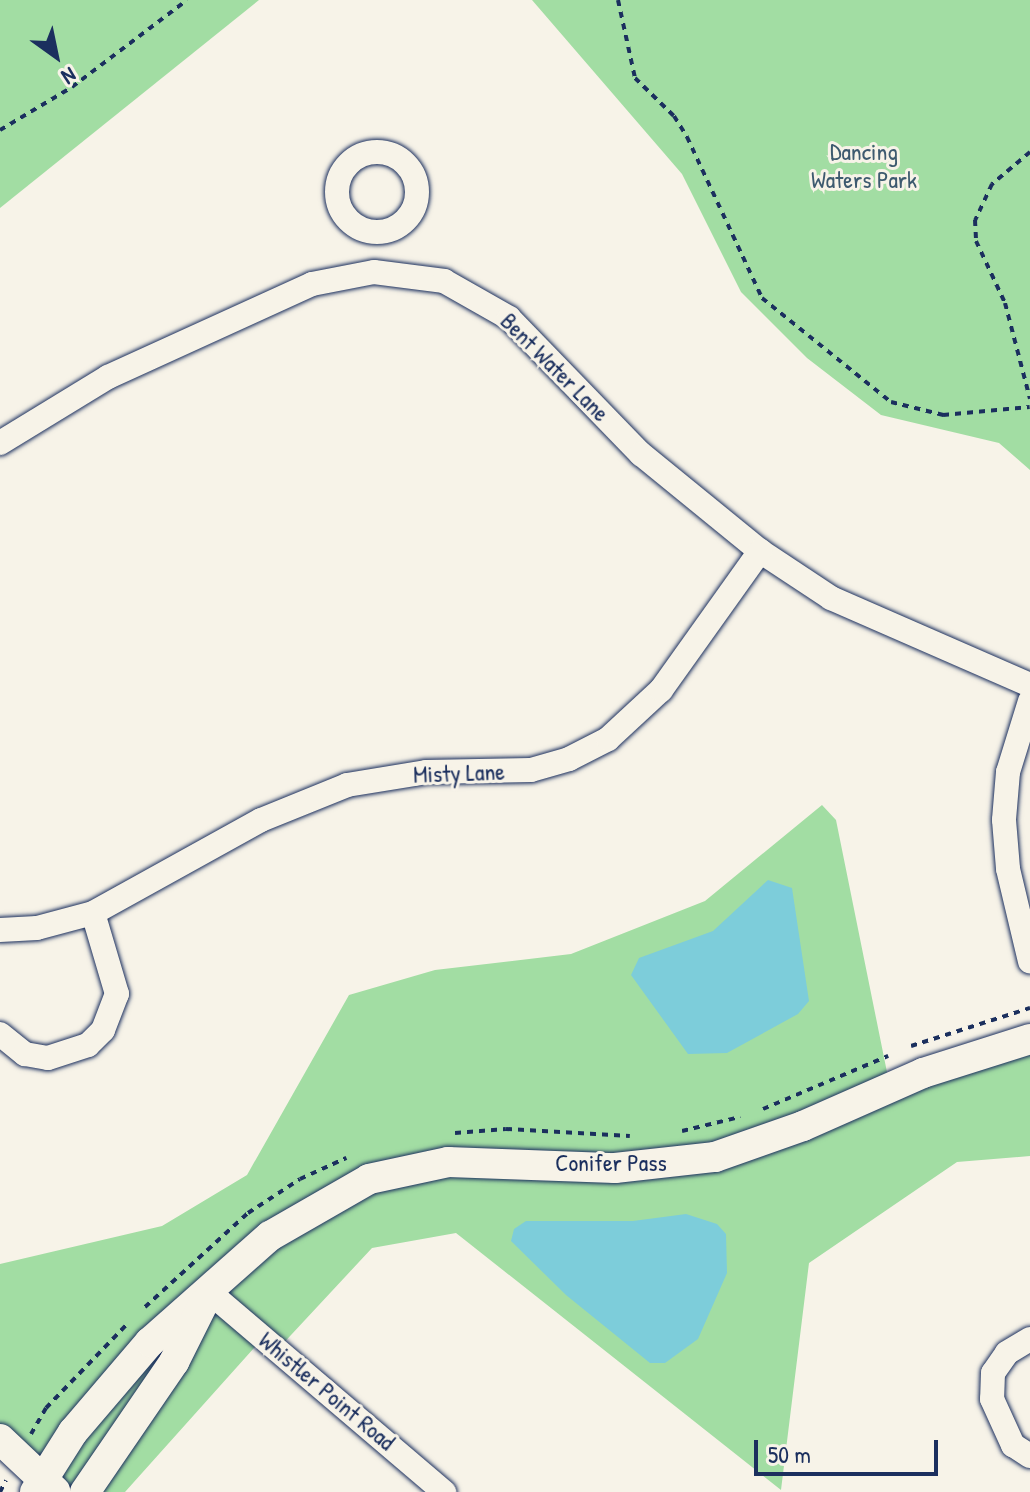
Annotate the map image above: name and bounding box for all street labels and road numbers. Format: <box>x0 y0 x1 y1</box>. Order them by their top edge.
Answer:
street label: Bent Water Lane <box>495 307 615 427</box>
street label: Misty Lane <box>413 757 505 789</box>
street label: Conifer Pass <box>555 1149 667 1177</box>
street label: Whistler Point Road <box>253 1326 401 1456</box>

